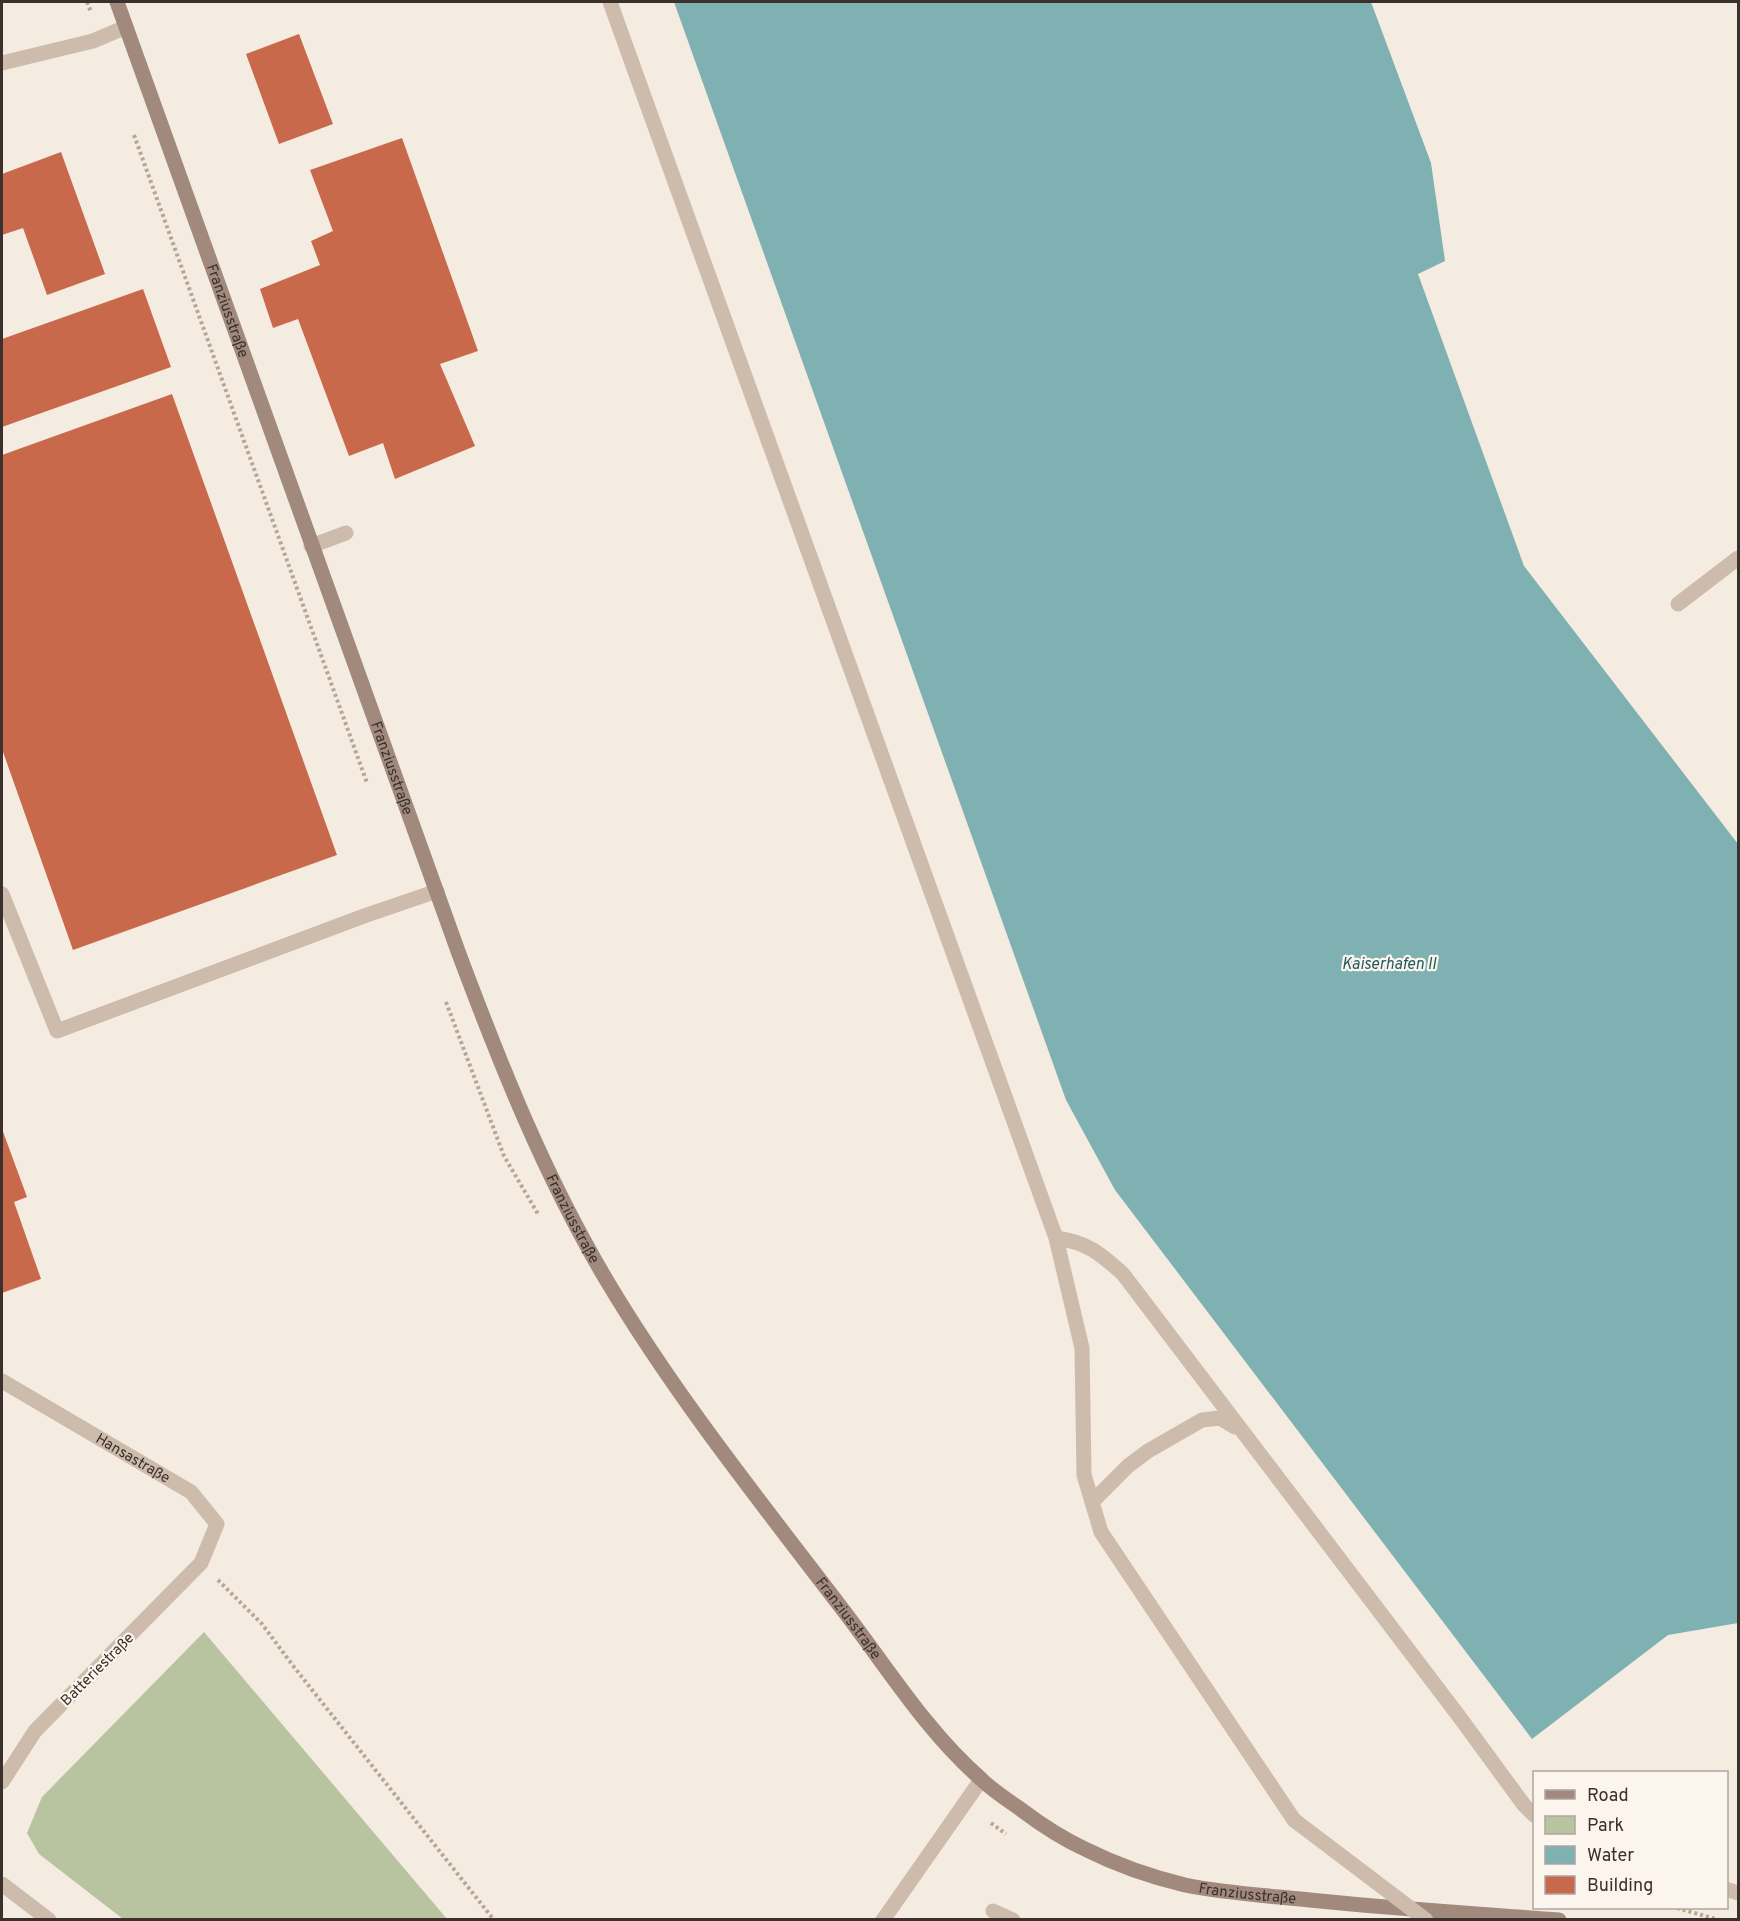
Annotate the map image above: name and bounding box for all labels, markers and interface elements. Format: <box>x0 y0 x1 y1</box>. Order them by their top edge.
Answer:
street label: Franziusstraße <box>201 262 252 361</box>
street label: Franziusstraße <box>365 719 416 818</box>
water label: Kaiserhafen II <box>1342 955 1437 975</box>
street label: Franziusstraße <box>541 1172 603 1267</box>
street label: Hansastraße <box>92 1430 173 1489</box>
street label: Franziusstraße <box>811 1574 885 1664</box>
street label: Batteriestraße <box>57 1629 139 1711</box>
legend <box>1533 1771 1728 1909</box>
text: Road <box>1587 1785 1629 1808</box>
text: Park <box>1587 1815 1624 1838</box>
text: Water <box>1587 1845 1634 1868</box>
text: Building <box>1587 1875 1653 1898</box>
street label: Franziusstraße <box>1197 1880 1297 1910</box>

